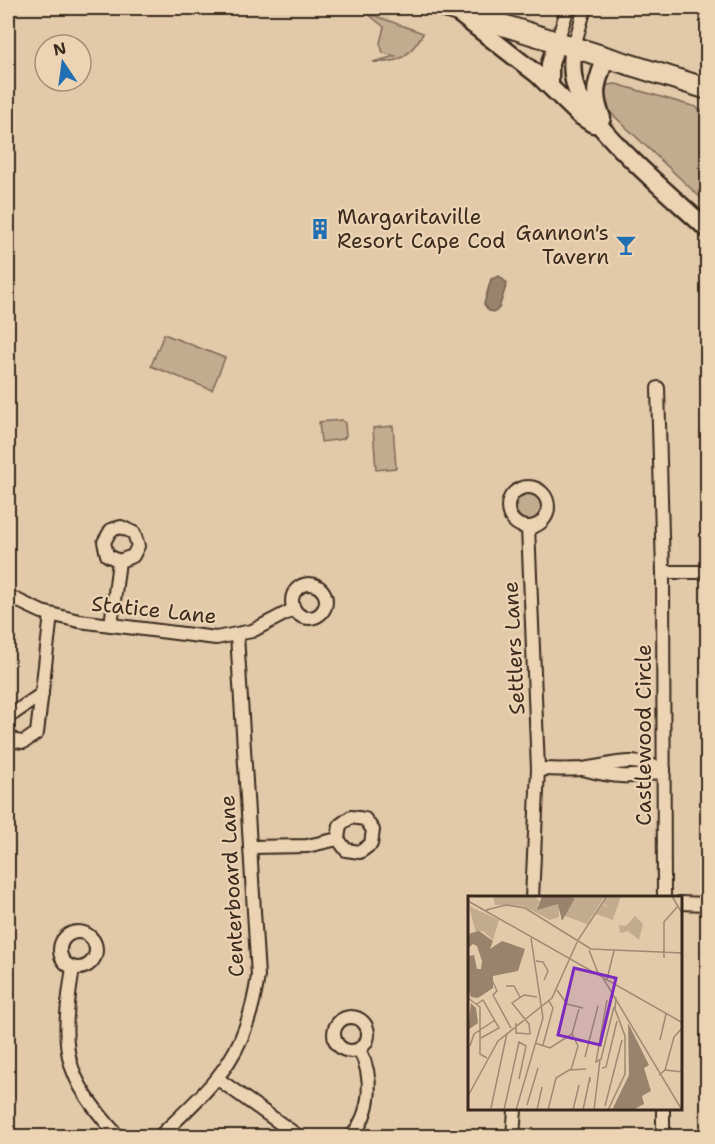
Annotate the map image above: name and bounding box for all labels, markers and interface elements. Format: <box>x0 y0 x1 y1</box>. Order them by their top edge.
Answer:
north arrow <box>33 33 93 93</box>
text: N <box>51 37 68 61</box>
place label: Margaritaville Resort Cape Cod <box>337 203 506 255</box>
building icon: Margaritaville Resort Cape Cod <box>308 217 332 241</box>
place label: Gannon's Tavern <box>516 219 609 271</box>
bar icon: Gannon's Tavern <box>614 233 638 257</box>
street label: Settlers Lane <box>497 580 531 716</box>
street label: Statice Lane <box>90 590 218 630</box>
street label: Castlewood Circle <box>630 644 658 826</box>
street label: Centerboard Lane <box>213 794 251 978</box>
inset map <box>468 896 682 1111</box>

